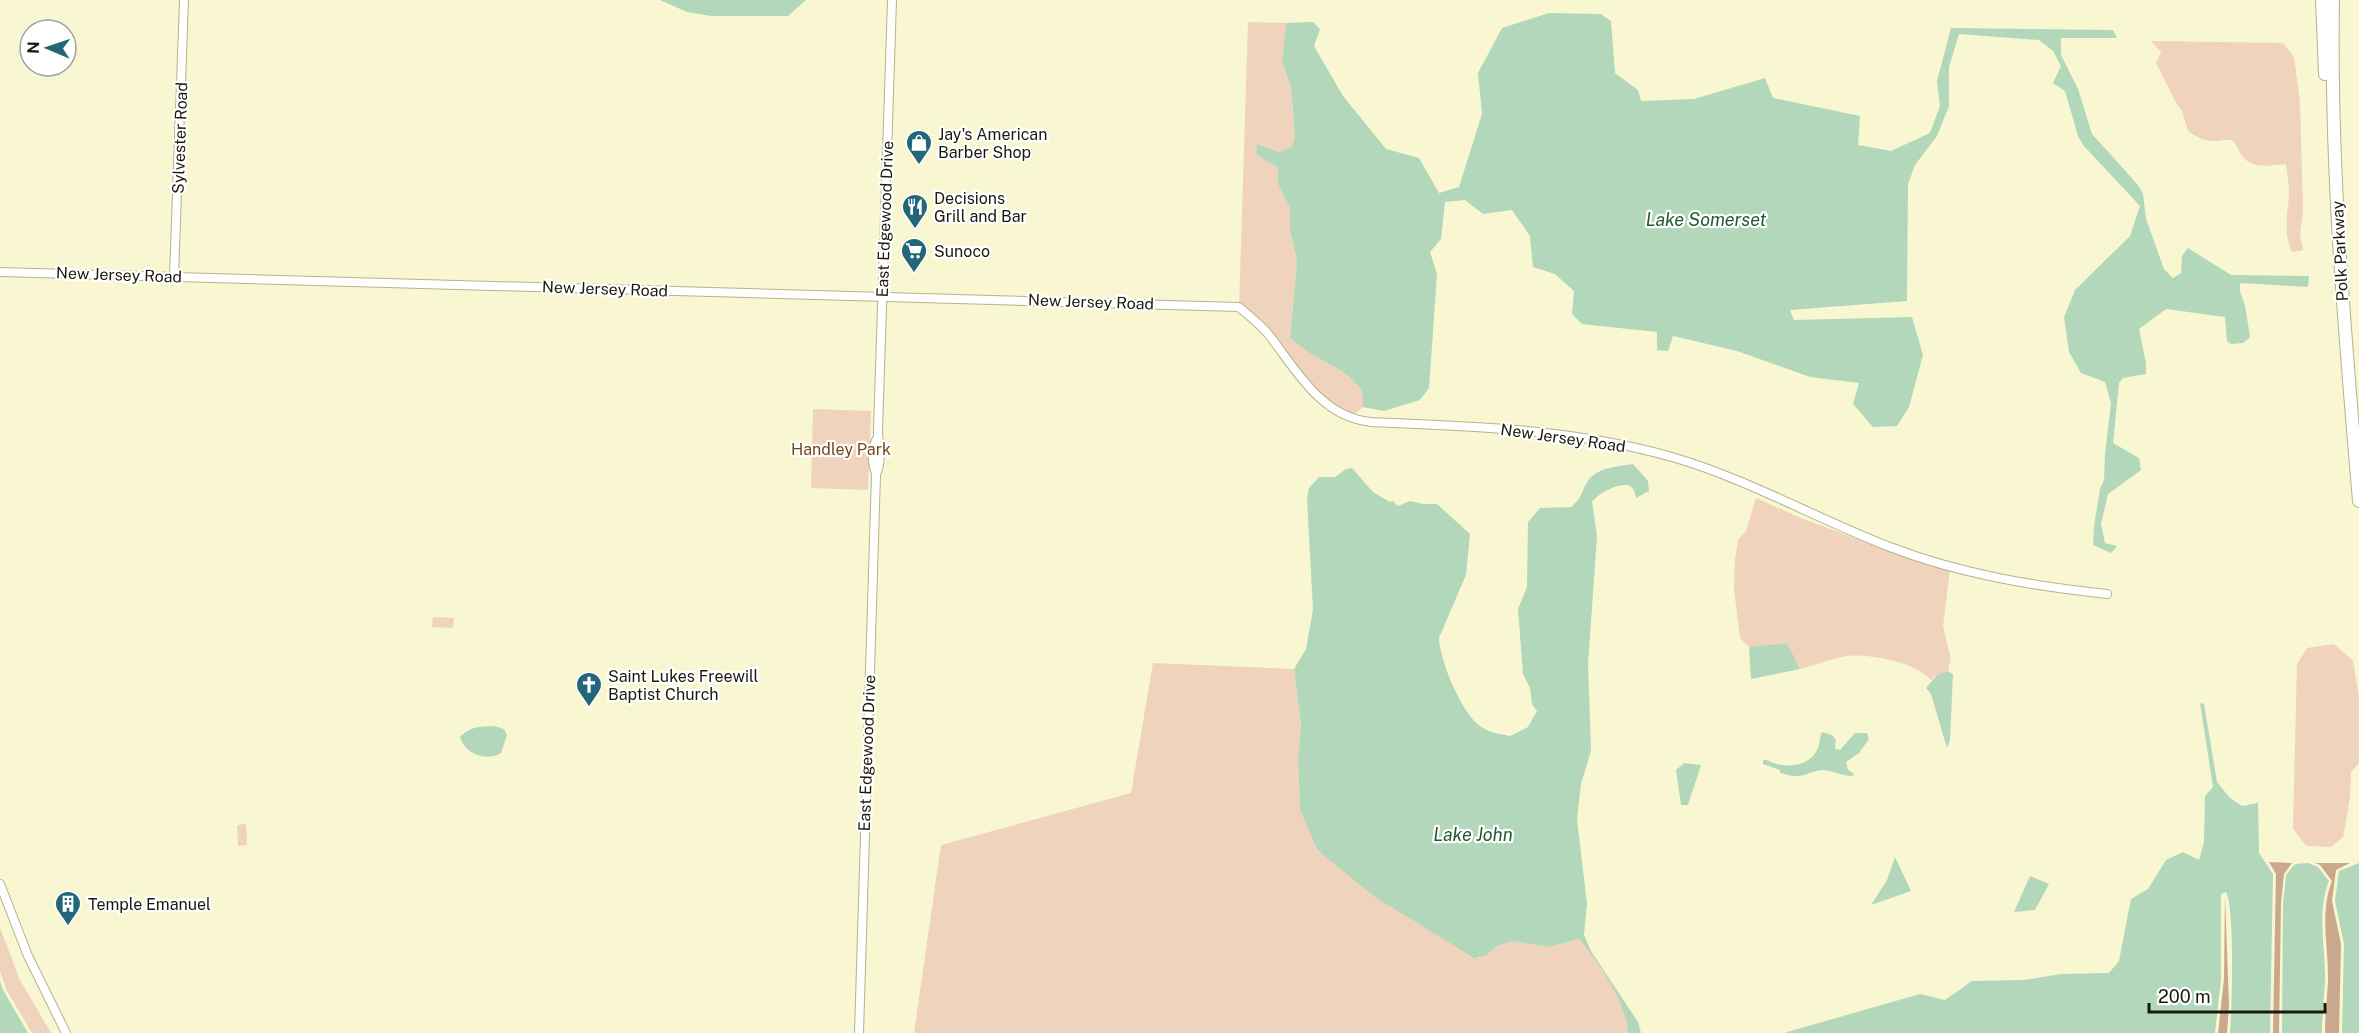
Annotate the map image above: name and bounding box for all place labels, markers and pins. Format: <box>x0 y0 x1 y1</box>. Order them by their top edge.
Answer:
place label: Jay's American Barber Shop <box>938 125 1047 162</box>
shop icon: Jay's American Barber Shop <box>904 128 934 166</box>
place label: Decisions Grill and Bar <box>934 189 1027 226</box>
restaurant icon: Decisions Grill and Bar <box>900 192 930 230</box>
supermarket icon: Sunoco <box>899 236 929 274</box>
place label: Sunoco <box>934 242 990 261</box>
place label: Saint Lukes Freewill Baptist Church <box>608 667 759 704</box>
church icon: Saint Lukes Freewill Baptist Church <box>574 670 604 708</box>
building icon: Temple Emanuel <box>53 889 83 927</box>
place label: Temple Emanuel <box>88 895 211 914</box>

